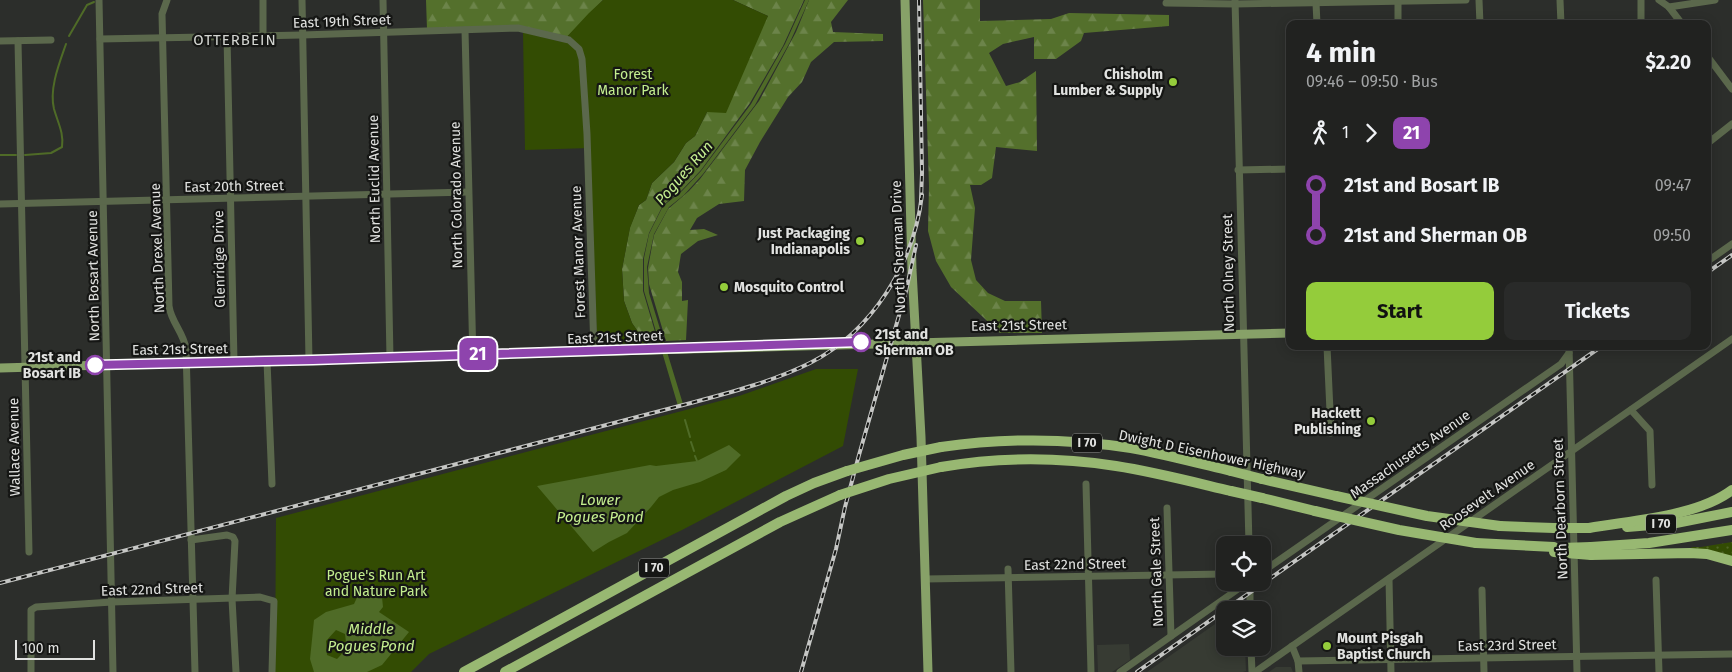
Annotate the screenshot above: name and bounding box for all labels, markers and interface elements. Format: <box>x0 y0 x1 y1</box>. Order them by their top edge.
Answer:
street label: East 19th Street <box>293 11 392 32</box>
district label: OTTERBEIN <box>193 31 277 49</box>
text: 4 min <box>1306 36 1376 69</box>
text: $2.20 <box>1645 51 1691 74</box>
park label: Forest Manor Park <box>597 66 670 99</box>
place label: Chisholm Lumber & Supply <box>1053 66 1164 99</box>
text: 09:46 – 09:50 · Bus <box>1306 72 1438 91</box>
marker: Chisholm Lumber & Supply <box>1167 76 1179 88</box>
street label: North Euclid Avenue <box>365 114 384 244</box>
icon: walk <box>1306 119 1334 147</box>
icon: forward <box>1357 119 1385 147</box>
street label: North Colorado Avenue <box>447 121 466 269</box>
text: 21 <box>1403 122 1420 144</box>
text: 1 <box>1342 123 1349 142</box>
water label: Pogues Run <box>651 137 717 209</box>
text: 21st and Bosart IB <box>1344 174 1499 197</box>
text: 09:47 <box>1655 176 1691 195</box>
street label: East 20th Street <box>184 177 285 196</box>
street label: North Sherman Drive <box>888 180 909 314</box>
street label: North Drexel Avenue <box>147 183 168 313</box>
street label: Forest Manor Avenue <box>568 185 589 319</box>
street label: North Bosart Avenue <box>84 210 103 342</box>
street label: Glenridge Drive <box>210 210 229 308</box>
street label: North Olney Street <box>1219 213 1238 332</box>
text: 21st and Sherman OB <box>1344 224 1527 247</box>
place label: Just Packaging Indianapolis <box>757 225 850 258</box>
text: 09:50 <box>1653 226 1691 245</box>
marker: Just Packaging Indianapolis <box>854 235 866 247</box>
place label: Mosquito Control <box>734 279 845 296</box>
marker: Mosquito Control <box>718 281 730 293</box>
button: Start <box>1306 282 1494 340</box>
button: Tickets <box>1504 282 1691 340</box>
street label: East 21st Street <box>971 316 1068 335</box>
place label: 21st and Sherman OB <box>875 326 954 359</box>
street label: East 21st Street <box>567 327 664 348</box>
marker: 21st and Sherman OB <box>851 332 871 352</box>
line badge: 21 <box>456 338 500 370</box>
street label: East 21st Street <box>132 340 229 359</box>
text: 21 <box>469 343 487 365</box>
place label: 21st and Bosart IB <box>23 349 81 382</box>
marker: 21st and Bosart IB <box>85 355 105 375</box>
street label: Wallace Avenue <box>5 398 24 496</box>
place label: Hackett Publishing <box>1294 405 1362 438</box>
street label: Massachusetts Avenue <box>1347 406 1474 502</box>
marker: Hackett Publishing <box>1365 415 1377 427</box>
street label: Dwight D Eisenhower Highway <box>1117 426 1307 483</box>
road number: I 70 <box>1072 433 1102 452</box>
street label: North Dearborn Street <box>1550 437 1571 580</box>
street label: Roosevelt Avenue <box>1436 456 1538 535</box>
water label: Lower Pogues Pond <box>556 491 644 526</box>
road number: I 70 <box>1646 514 1676 534</box>
street label: North Gale Street <box>1146 516 1167 627</box>
map controls <box>1216 536 1271 656</box>
button: locate <box>1216 536 1271 591</box>
street label: East 22nd Street <box>1024 555 1127 574</box>
road number: I 70 <box>639 558 669 578</box>
park label: Pogue's Run Art and Nature Park <box>325 567 428 600</box>
street label: East 22nd Street <box>101 579 204 600</box>
button: layers <box>1216 601 1271 656</box>
water label: Middle Pogues Pond <box>327 620 415 655</box>
place label: Mount Pisgah Baptist Church <box>1337 630 1430 663</box>
street label: East 23rd Street <box>1457 636 1558 655</box>
scale bar <box>15 637 95 660</box>
text: 100 m <box>22 640 59 657</box>
marker: Mount Pisgah Baptist Church <box>1321 640 1333 652</box>

